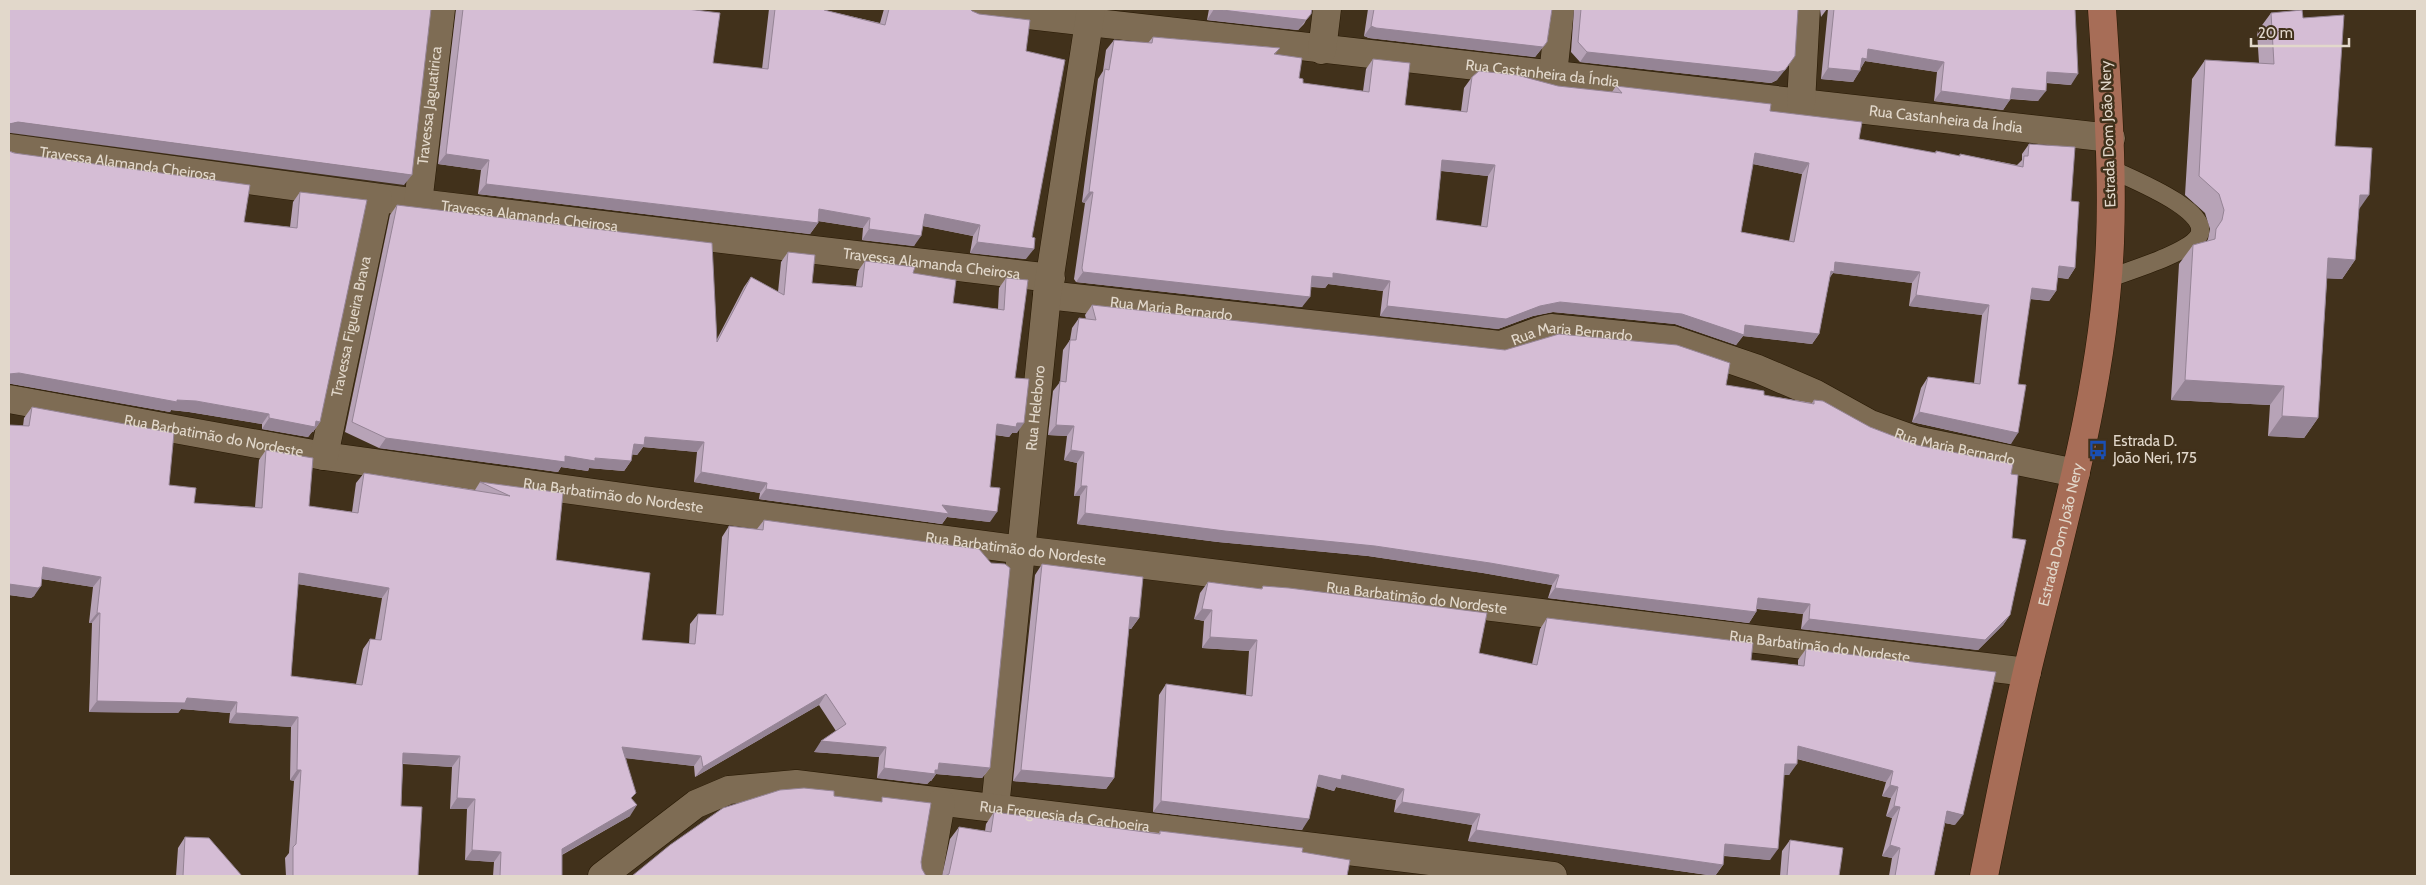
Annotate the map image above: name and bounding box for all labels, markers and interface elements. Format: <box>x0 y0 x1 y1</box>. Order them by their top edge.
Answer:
scale bar <box>2251 15 2348 47</box>
text: 20 m <box>2258 24 2293 42</box>
street label: Travessa Jaguatirica <box>414 44 446 166</box>
street label: Rua Castanheira da Índia <box>1465 56 1621 91</box>
street label: Estrada Dom João Nery <box>2096 60 2120 208</box>
street label: Rua Castanheira da Índia <box>1868 102 2024 137</box>
street label: Travessa Alamanda Cheirosa <box>38 143 218 185</box>
street label: Travessa Alamanda Cheirosa <box>440 197 620 236</box>
street label: Travessa Alamanda Cheirosa <box>842 244 1022 283</box>
street label: Travessa Figueira Brava <box>328 254 375 399</box>
street label: Rua Maria Bernardo <box>1109 293 1233 324</box>
street label: Rua Maria Bernardo <box>1509 319 1634 349</box>
street label: Rua Heleboro <box>1022 364 1049 452</box>
street label: Rua Barbatimão do Nordeste <box>123 411 305 461</box>
street label: Rua Maria Bernardo <box>1892 424 2017 469</box>
place label: Estrada D. João Neri, 175 <box>2112 432 2197 467</box>
bus stop icon: Estrada D. João Neri, 175 <box>2087 439 2109 461</box>
street label: Estrada Dom João Nery <box>2034 461 2087 608</box>
street label: Rua Barbatimão do Nordeste <box>522 474 705 517</box>
street label: Rua Barbatimão do Nordeste <box>924 528 1107 569</box>
street label: Rua Barbatimão do Nordeste <box>1325 578 1508 618</box>
street label: Rua Barbatimão do Nordeste <box>1728 627 1911 667</box>
street label: Rua Freguesia da Cachoeira <box>979 797 1151 836</box>

